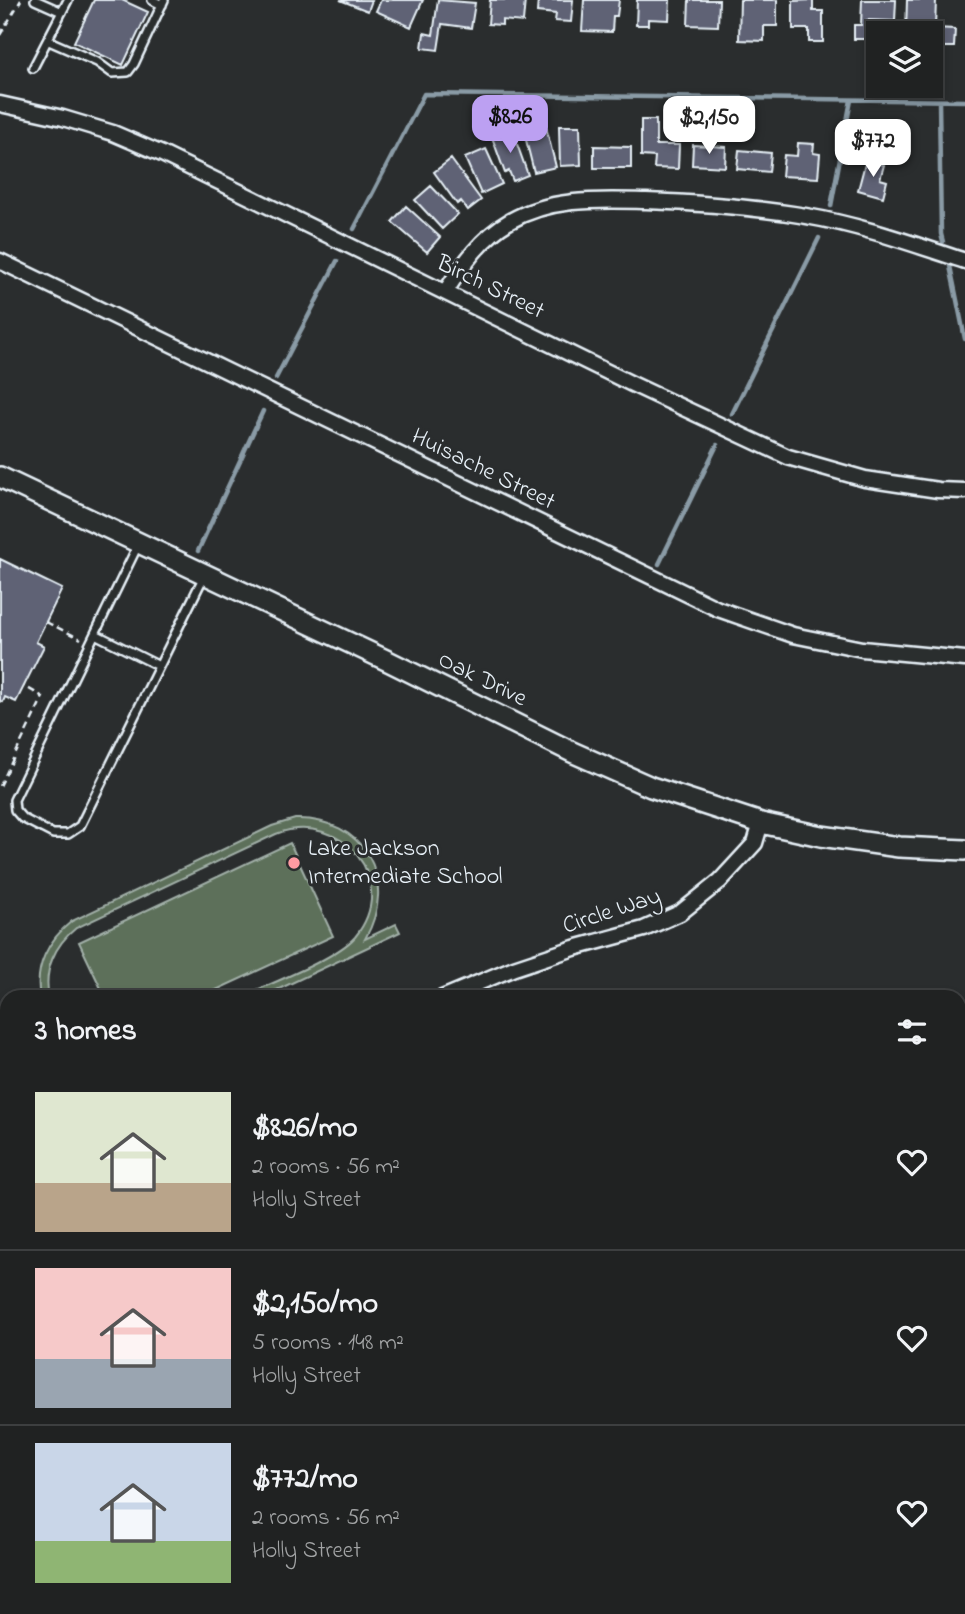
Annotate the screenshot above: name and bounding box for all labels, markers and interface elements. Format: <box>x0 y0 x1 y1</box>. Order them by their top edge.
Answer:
map controls <box>866 21 943 98</box>
button: layers <box>866 21 943 98</box>
pin: $826 <box>469 96 551 155</box>
pin: $2,150 <box>652 96 766 156</box>
text: $826 <box>488 101 532 134</box>
text: $2,150 <box>679 102 739 135</box>
pin: $772 <box>832 120 914 179</box>
text: $772 <box>851 125 895 158</box>
street label: Birch Street <box>429 246 550 329</box>
street label: Huisache Street <box>405 420 561 520</box>
street label: Oak Drive <box>431 643 533 717</box>
place label: Lake Jackson Intermediate School <box>308 832 502 895</box>
marker: Lake Jackson Intermediate School <box>286 855 302 871</box>
street label: Circle Way <box>558 880 666 945</box>
text: 3 homes <box>35 1010 137 1054</box>
icon: filters <box>893 1013 931 1051</box>
text: $826/mo <box>252 1107 358 1151</box>
icon: home <box>91 1120 175 1204</box>
icon: heart <box>893 1143 931 1181</box>
text: 2 rooms · 56 m² <box>252 1151 400 1184</box>
text: Holly Street <box>252 1184 361 1217</box>
text: $2,150/mo <box>252 1283 378 1327</box>
icon: home <box>91 1296 175 1380</box>
icon: heart <box>893 1319 931 1357</box>
text: 5 rooms · 148 m² <box>252 1327 404 1360</box>
text: Holly Street <box>252 1360 361 1393</box>
text: $772/mo <box>252 1458 358 1502</box>
icon: home <box>91 1471 175 1555</box>
icon: heart <box>893 1494 931 1532</box>
text: 2 rooms · 56 m² <box>252 1502 400 1535</box>
text: Holly Street <box>252 1535 361 1568</box>

